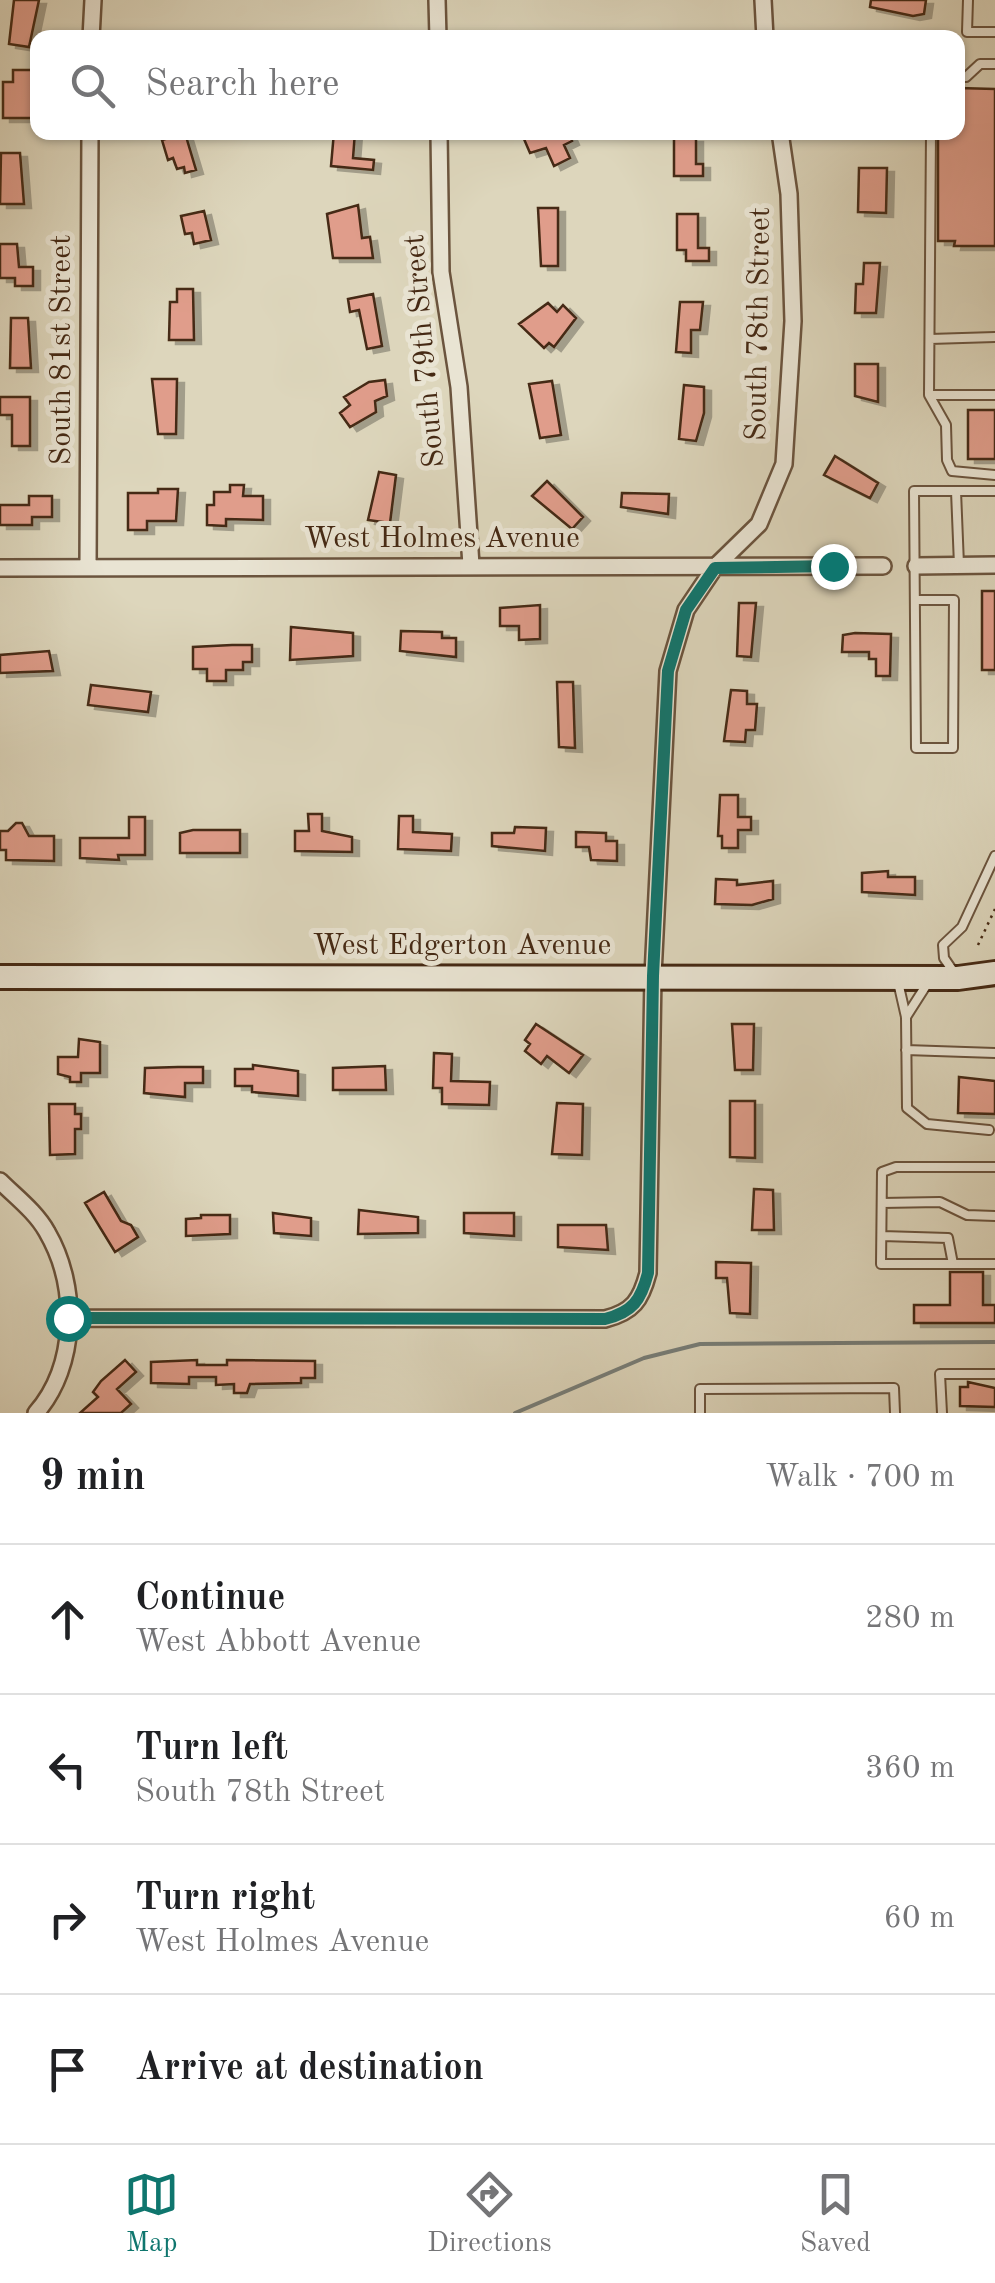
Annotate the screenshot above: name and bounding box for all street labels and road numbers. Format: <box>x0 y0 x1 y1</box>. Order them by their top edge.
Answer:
street label: South 78th Street <box>742 207 776 441</box>
street label: South 79th Street <box>400 233 450 469</box>
street label: South 81st Street <box>47 235 77 465</box>
street label: West Holmes Avenue <box>304 524 580 554</box>
street label: West Edgerton Avenue <box>313 931 611 961</box>

